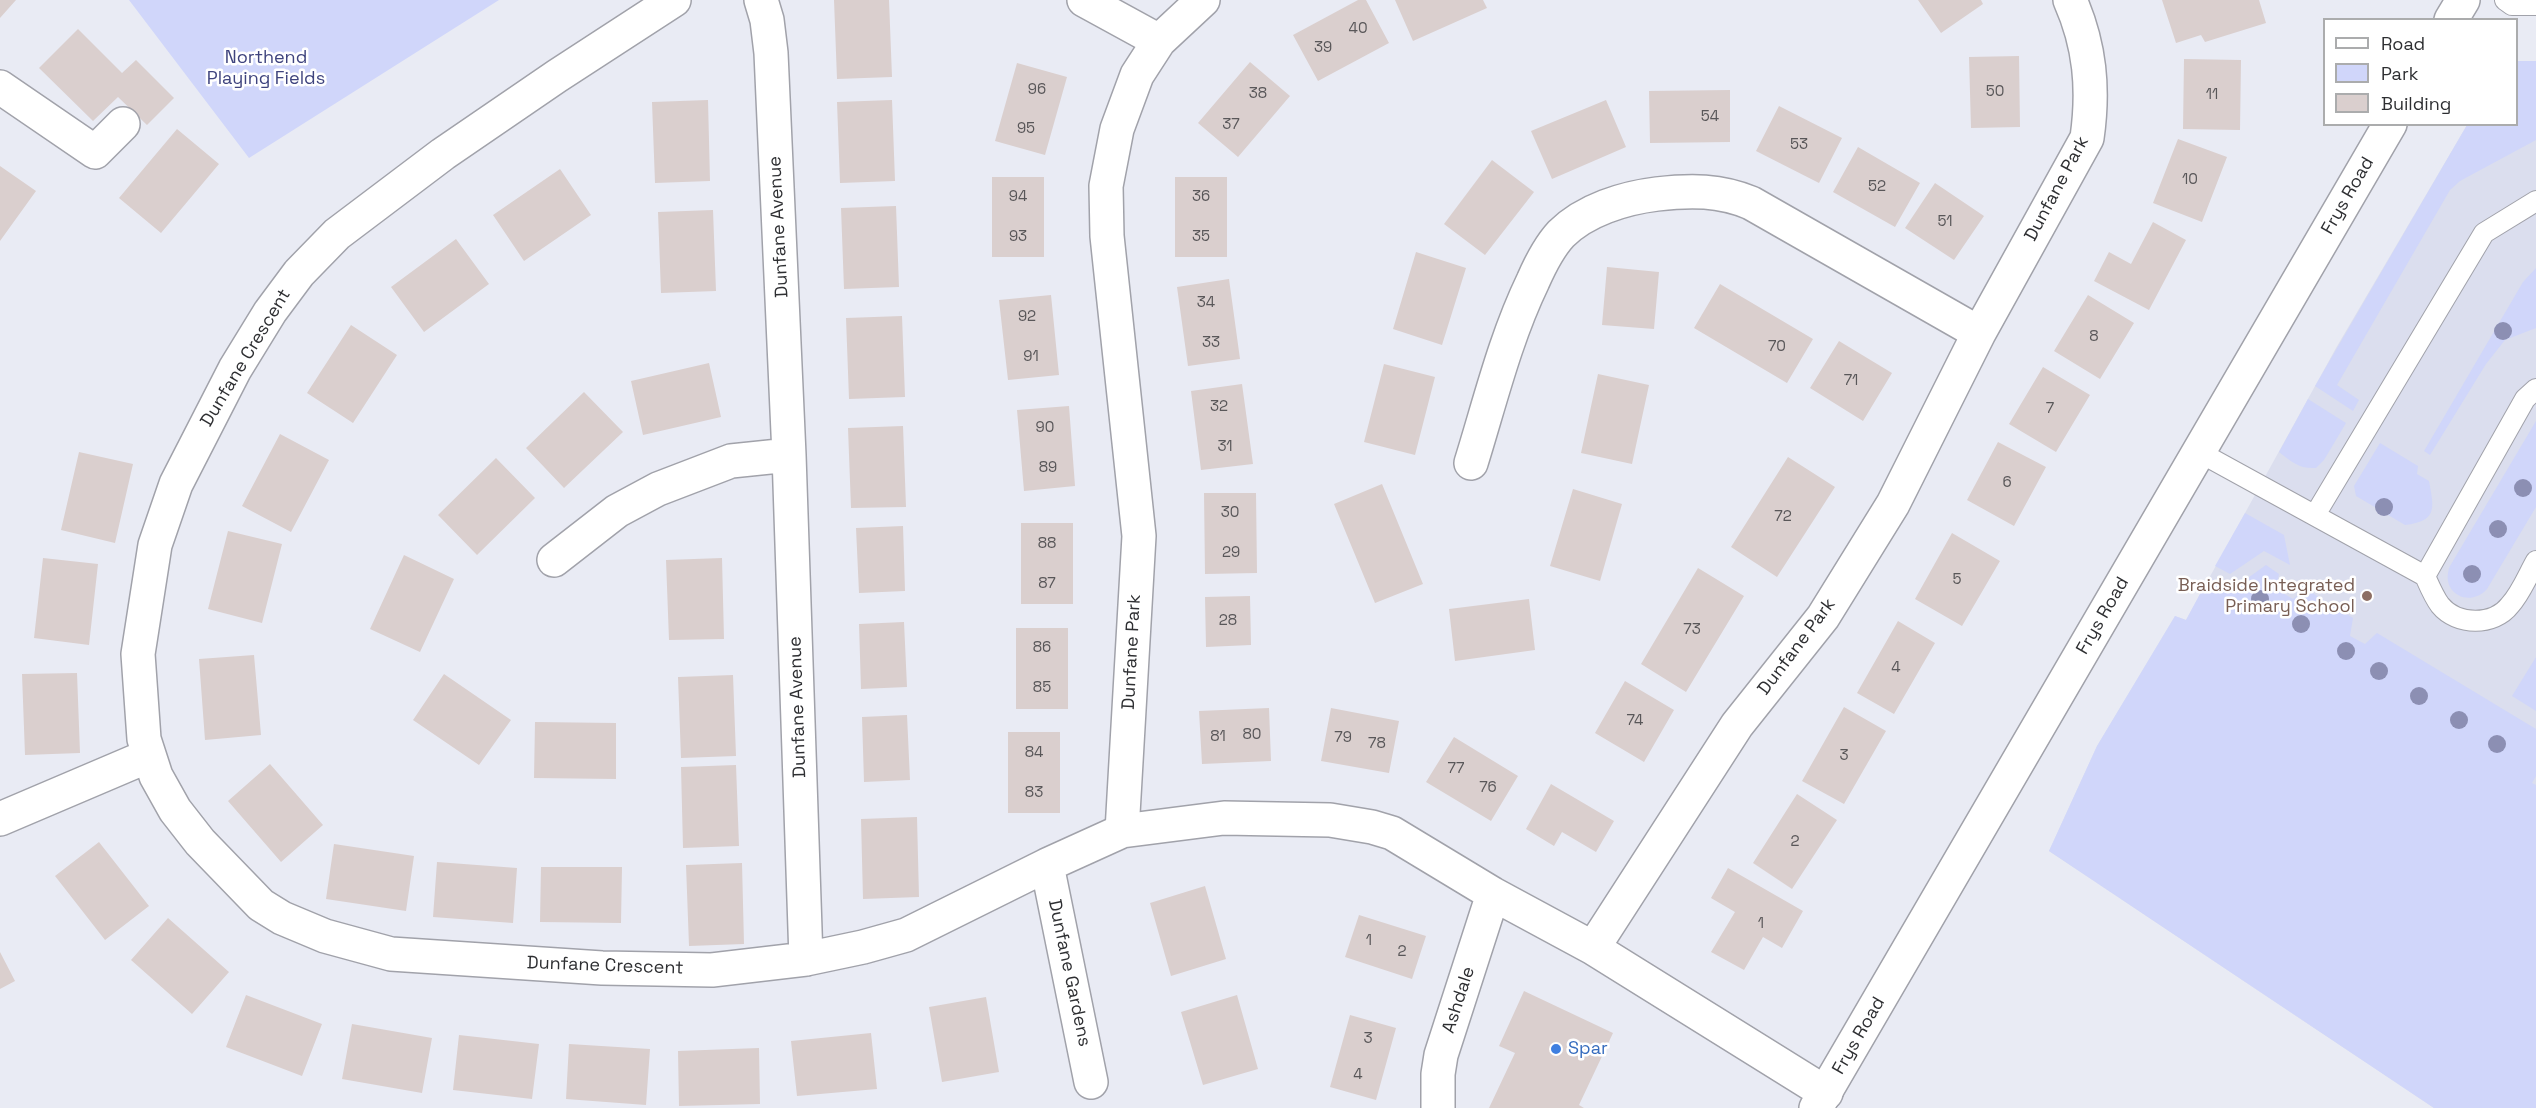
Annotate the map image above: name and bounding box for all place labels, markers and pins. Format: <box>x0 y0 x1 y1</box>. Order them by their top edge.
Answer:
place label: Braidside Integrated Primary School <box>2178 575 2355 618</box>
marker: Braidside Integrated Primary School <box>2360 589 2374 603</box>
place label: Spar <box>1568 1038 1608 1060</box>
marker: Spar <box>1549 1042 1563 1056</box>

